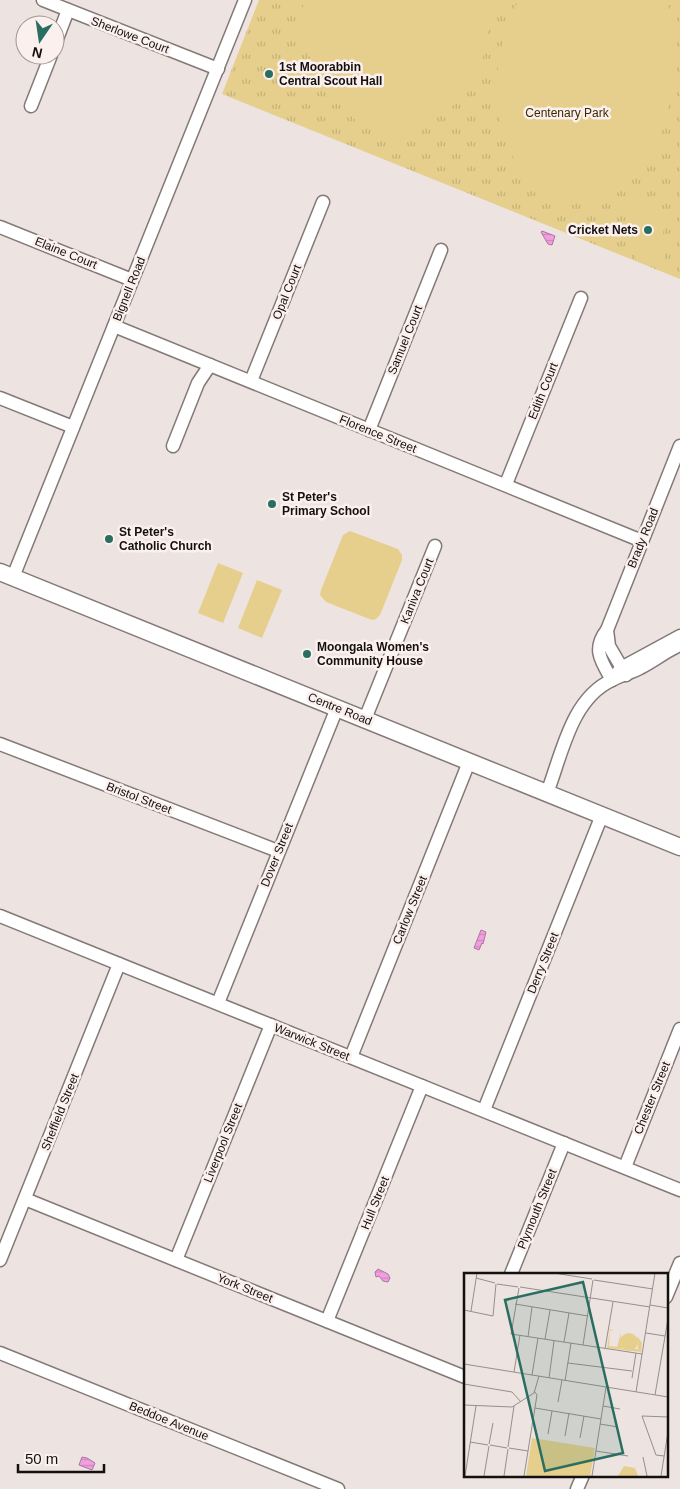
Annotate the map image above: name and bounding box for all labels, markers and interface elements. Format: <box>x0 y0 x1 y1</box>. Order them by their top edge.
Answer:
street label: Sherlowe Court <box>89 14 172 57</box>
north arrow <box>15 15 65 65</box>
text: N <box>30 44 44 62</box>
place label: 1st Moorabbin Central Scout Hall <box>279 60 382 88</box>
marker: 1st Moorabbin Central Scout Hall <box>263 68 275 80</box>
park label: Centenary Park <box>525 106 610 120</box>
place label: Cricket Nets <box>568 223 638 237</box>
marker: Cricket Nets <box>642 224 654 236</box>
street label: Elaine Court <box>33 234 100 272</box>
street label: Bignell Road <box>110 255 148 323</box>
street label: Opal Court <box>270 262 305 322</box>
street label: Samuel Court <box>385 303 425 377</box>
street label: Edith Court <box>525 360 561 421</box>
street label: Florence Street <box>337 412 419 456</box>
place label: St Peter's Primary School <box>282 490 370 518</box>
marker: St Peter's Primary School <box>266 498 278 510</box>
street label: Brady Road <box>625 506 661 570</box>
place label: St Peter's Catholic Church <box>119 525 212 553</box>
marker: St Peter's Catholic Church <box>103 533 115 545</box>
street label: Kaniva Court <box>398 556 437 626</box>
place label: Moongala Women's Community House <box>317 640 429 668</box>
marker: Moongala Women's Community House <box>301 648 313 660</box>
street label: Centre Road <box>306 690 374 728</box>
street label: Bristol Street <box>104 779 174 817</box>
street label: Dover Street <box>258 821 296 889</box>
street label: Carlow Street <box>390 873 430 946</box>
street label: Derry Street <box>524 930 562 996</box>
street label: Warwick Street <box>272 1020 352 1064</box>
street label: Chester Street <box>631 1059 673 1136</box>
street label: Sheffield Street <box>38 1071 82 1153</box>
street label: Liverpool Street <box>201 1101 245 1185</box>
street label: Plymouth Street <box>515 1166 560 1251</box>
street label: Hull Street <box>358 1174 392 1232</box>
street label: York Street <box>215 1270 276 1306</box>
inset map <box>464 1273 668 1476</box>
street label: Beddoe Avenue <box>127 1399 211 1443</box>
scale bar <box>18 1442 104 1474</box>
text: 50 m <box>25 1450 58 1467</box>

